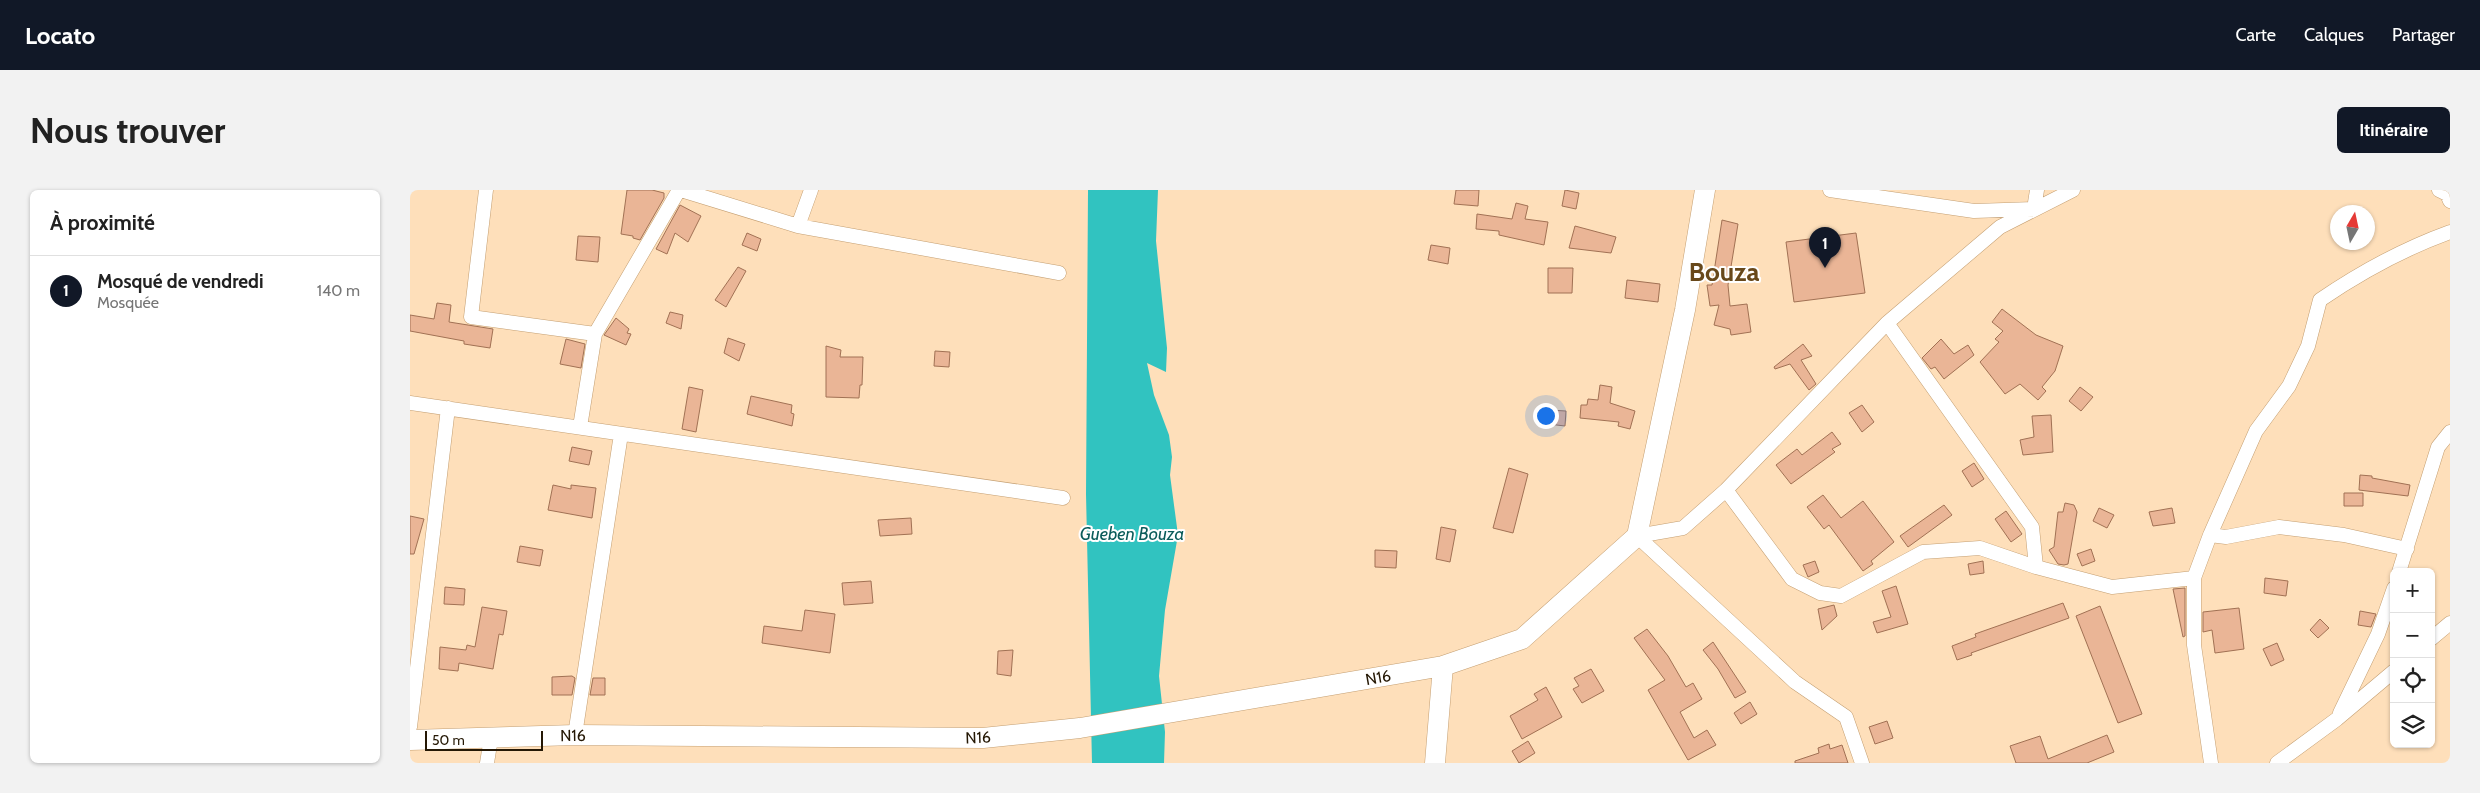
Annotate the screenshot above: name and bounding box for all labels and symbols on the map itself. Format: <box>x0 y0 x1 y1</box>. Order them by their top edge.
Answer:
north arrow <box>2330 205 2375 250</box>
pin: 1 <box>1809 227 1841 268</box>
district label: Bouza <box>1689 256 1759 288</box>
your location <box>1533 403 1559 429</box>
water label: Gueben Bouza <box>1080 523 1184 545</box>
street label: N16 <box>1364 666 1392 689</box>
street label: N16 <box>560 726 586 745</box>
scale bar <box>425 728 542 751</box>
street label: N16 <box>965 728 991 747</box>

